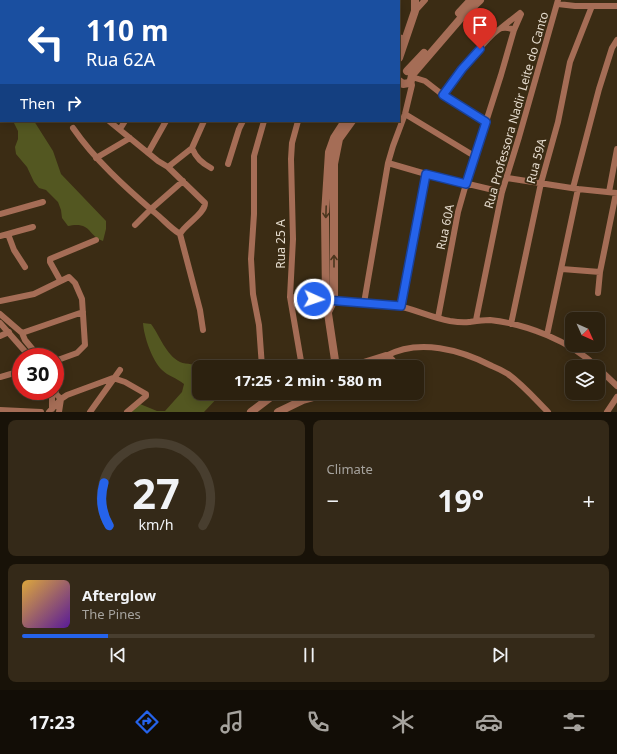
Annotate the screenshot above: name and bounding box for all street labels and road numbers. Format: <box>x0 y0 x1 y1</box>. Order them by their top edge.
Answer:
street label: Rua Professora Nadir Leite do Canto <box>480 10 552 210</box>
street label: Rua 59A <box>522 136 550 185</box>
street label: Rua 60A <box>432 202 458 251</box>
street label: Rua 25 A <box>272 219 289 269</box>

